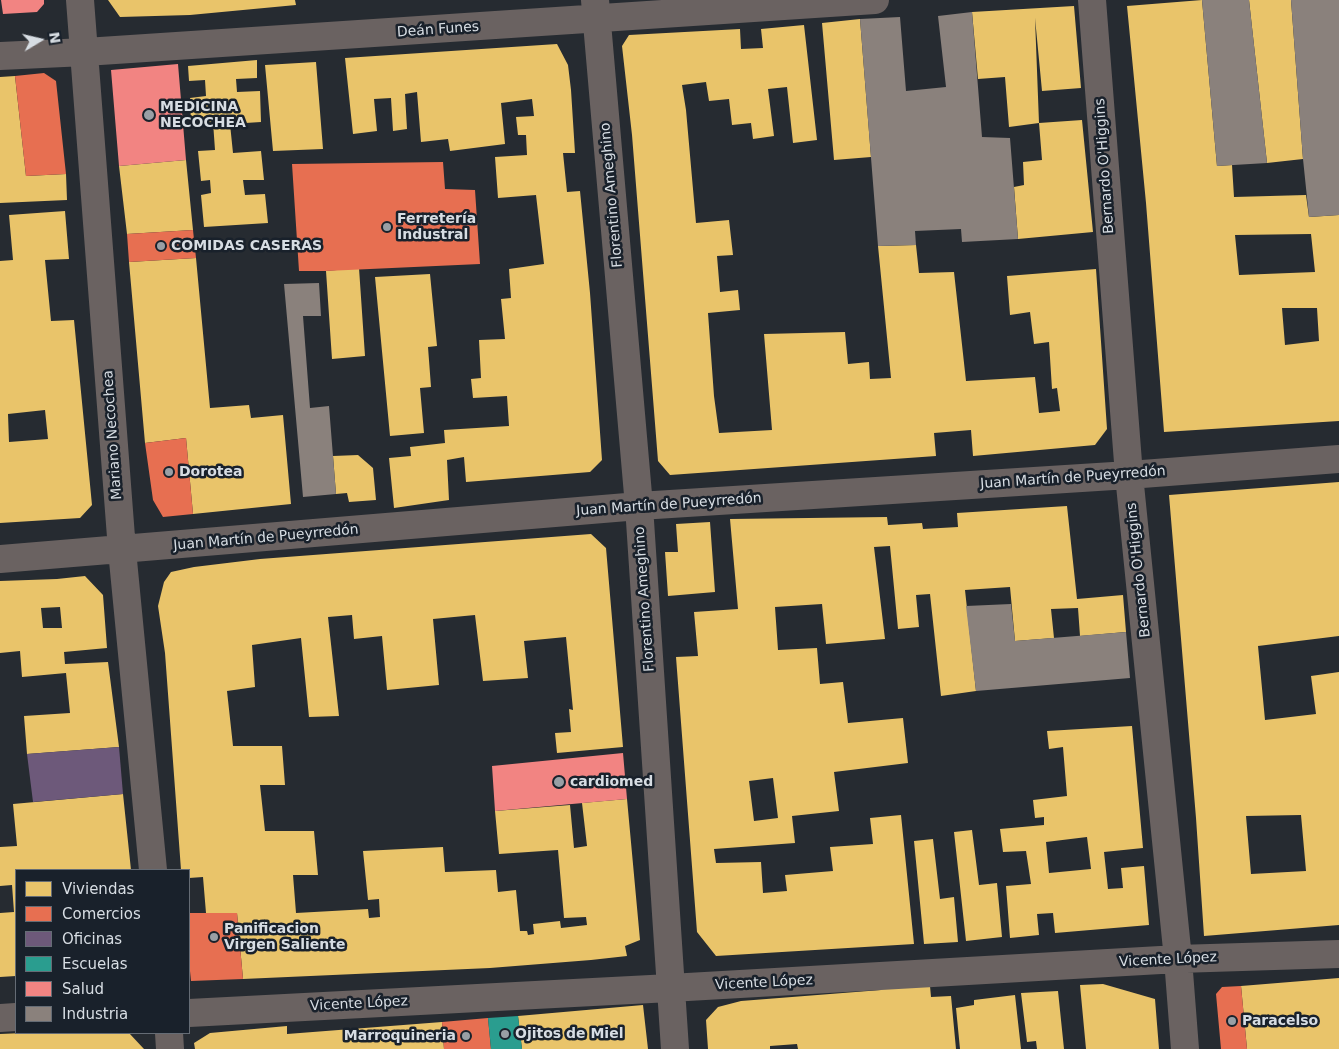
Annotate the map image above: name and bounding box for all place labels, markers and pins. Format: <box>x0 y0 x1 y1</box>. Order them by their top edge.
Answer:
place label: MEDICINA NECOCHEA <box>160 99 246 132</box>
marker: MEDICINA NECOCHEA <box>142 108 156 122</box>
place label: Ferretería Industral <box>397 211 476 243</box>
marker: Ferretería Industral <box>381 221 393 233</box>
place label: COMIDAS CASERAS <box>171 238 322 254</box>
marker: COMIDAS CASERAS <box>155 240 167 252</box>
place label: Dorotea <box>179 464 242 480</box>
marker: Dorotea <box>163 466 175 478</box>
place label: cardiomed <box>570 774 653 790</box>
marker: cardiomed <box>552 775 566 789</box>
place label: Panificacion Virgen Saliente <box>224 921 345 954</box>
marker: Panificacion Virgen Saliente <box>208 931 220 943</box>
place label: Paracelso <box>1242 1013 1318 1029</box>
marker: Paracelso <box>1226 1015 1238 1027</box>
place label: Ojitos de Miel <box>515 1026 623 1042</box>
place label: Marroquineria <box>344 1028 456 1044</box>
marker: Ojitos de Miel <box>499 1028 511 1040</box>
marker: Marroquineria <box>460 1030 472 1042</box>

